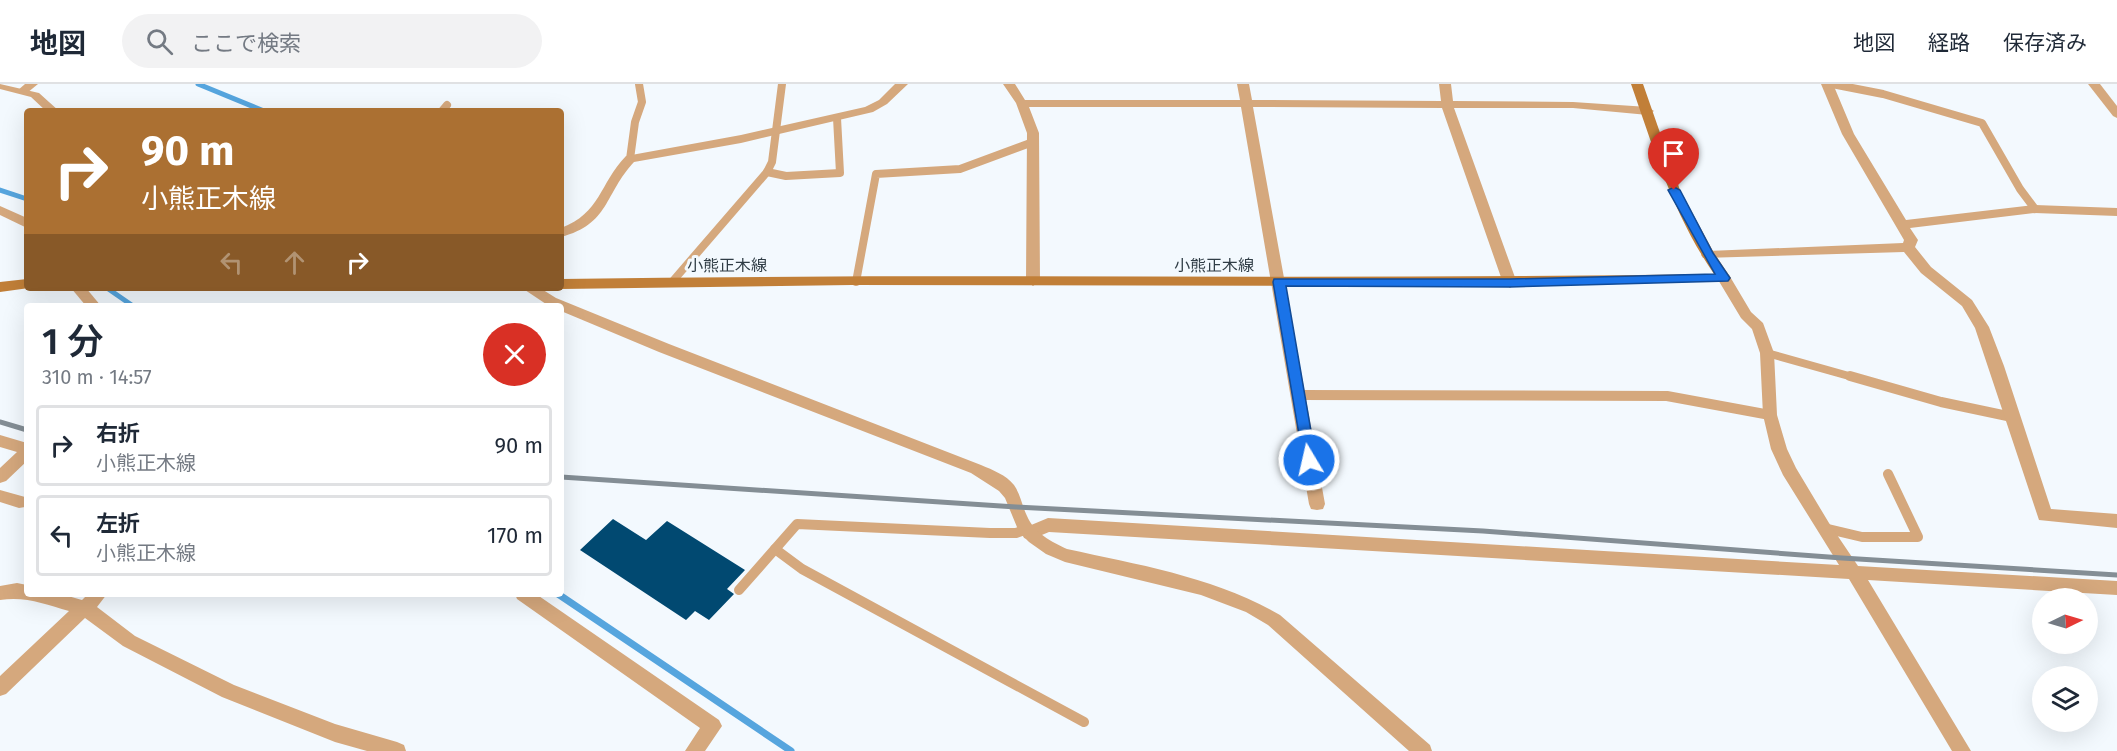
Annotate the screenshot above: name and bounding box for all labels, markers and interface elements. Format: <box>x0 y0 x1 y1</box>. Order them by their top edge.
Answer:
search box <box>122 14 542 68</box>
icon: search <box>143 25 176 58</box>
text: 地図 <box>30 27 86 60</box>
text: ここで検索 <box>191 30 301 57</box>
text: 地図 <box>1853 30 1895 56</box>
text: 経路 <box>1928 30 1970 56</box>
text: 保存済み <box>2003 30 2087 56</box>
text: 90 m <box>141 126 235 176</box>
pin <box>1648 128 1699 190</box>
icon: right <box>42 132 120 210</box>
icon: arrive <box>1657 137 1690 170</box>
text: 小熊正木線 <box>141 183 276 215</box>
icon: left <box>215 246 248 279</box>
icon: ahead <box>278 246 311 279</box>
icon: right <box>341 246 374 279</box>
street label: 小熊正木線 <box>687 256 767 275</box>
street label: 小熊正木線 <box>1174 256 1254 275</box>
text: 1 分 <box>42 320 103 364</box>
button: close <box>483 323 546 386</box>
text: 310 m · 14:57 <box>42 365 152 389</box>
text: 右折 <box>96 420 140 447</box>
position arrow <box>1277 428 1341 492</box>
icon: right <box>45 429 78 462</box>
text: 90 m <box>494 432 543 459</box>
text: 小熊正木線 <box>96 451 196 475</box>
text: 左折 <box>96 510 140 537</box>
icon: left <box>45 519 78 552</box>
text: 170 m <box>487 522 543 549</box>
text: 小熊正木線 <box>96 541 196 565</box>
north arrow <box>2032 588 2098 654</box>
map controls <box>2032 588 2098 732</box>
button: layers <box>2032 666 2098 732</box>

